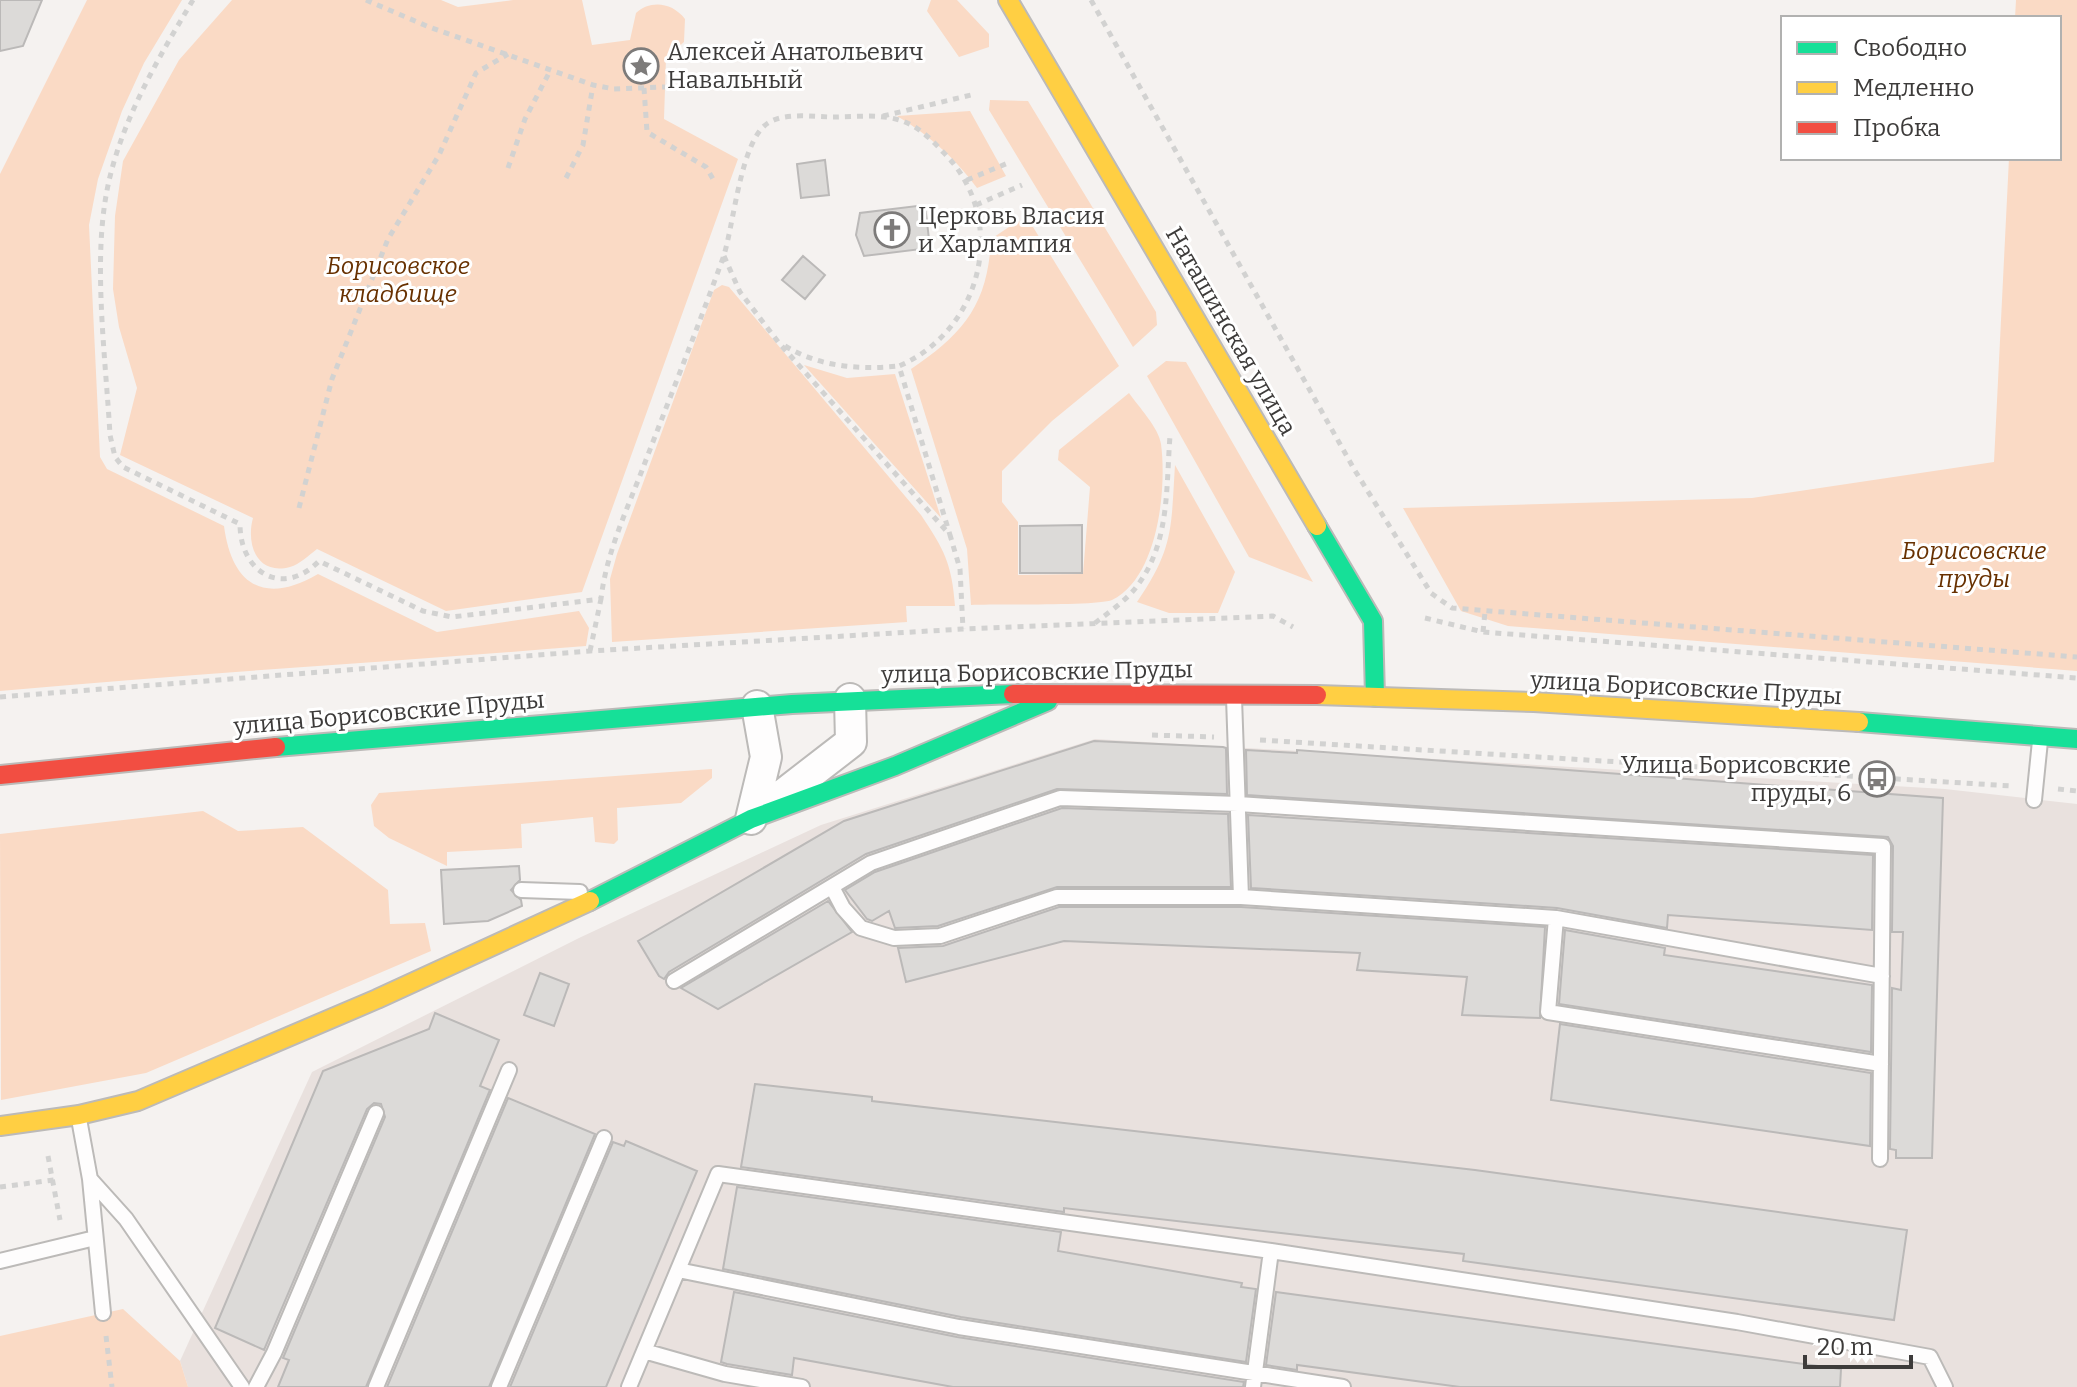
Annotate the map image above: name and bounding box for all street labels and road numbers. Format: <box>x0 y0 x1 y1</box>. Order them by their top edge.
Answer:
street label: Наташинская улица <box>1160 222 1302 440</box>
street label: улица Борисовские Пруды <box>880 655 1193 689</box>
street label: улица Борисовские Пруды <box>1529 666 1842 710</box>
street label: улица Борисовские Пруды <box>231 685 546 741</box>

